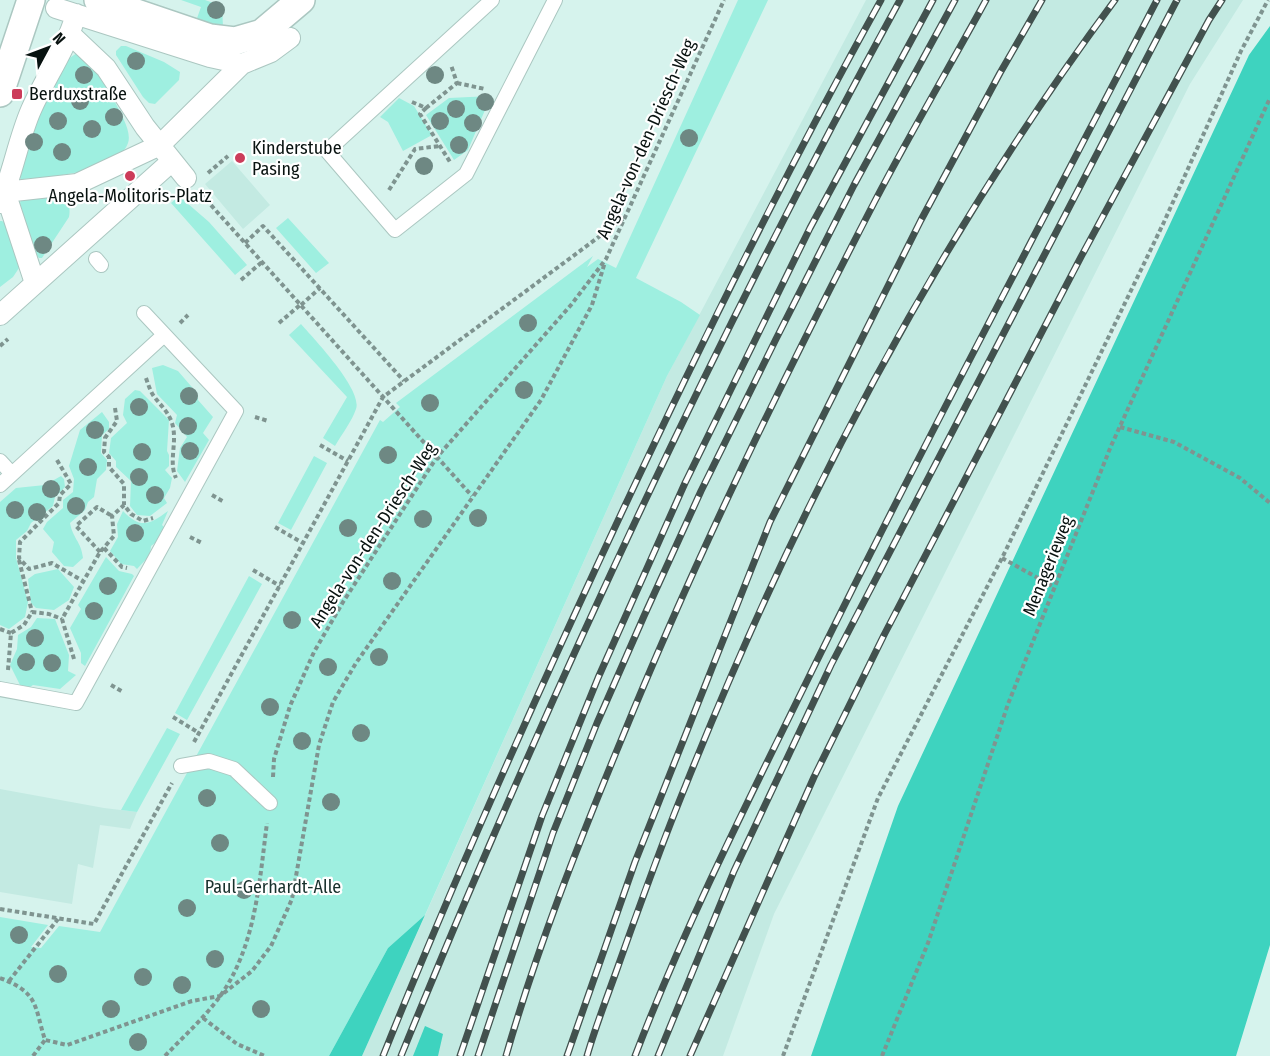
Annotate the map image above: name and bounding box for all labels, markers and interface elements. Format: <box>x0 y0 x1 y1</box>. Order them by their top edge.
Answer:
north arrow <box>18 18 78 78</box>
text: N <box>49 29 69 48</box>
street label: Angela-von-den-Driesch-Weg <box>592 35 700 242</box>
place label: Berduxstraße <box>29 83 127 105</box>
marker: Berduxstraße <box>10 87 24 101</box>
place label: Kinderstube Pasing <box>252 137 342 180</box>
marker: Kinderstube Pasing <box>233 151 247 165</box>
marker: Angela-Molitoris-Platz <box>123 169 137 183</box>
place label: Angela-Molitoris-Platz <box>48 185 212 207</box>
street label: Angela-von-den-Driesch-Weg <box>305 438 441 632</box>
street label: Menagerieweg <box>1018 512 1078 619</box>
park label: Paul-Gerhardt-Alle <box>205 876 341 898</box>

